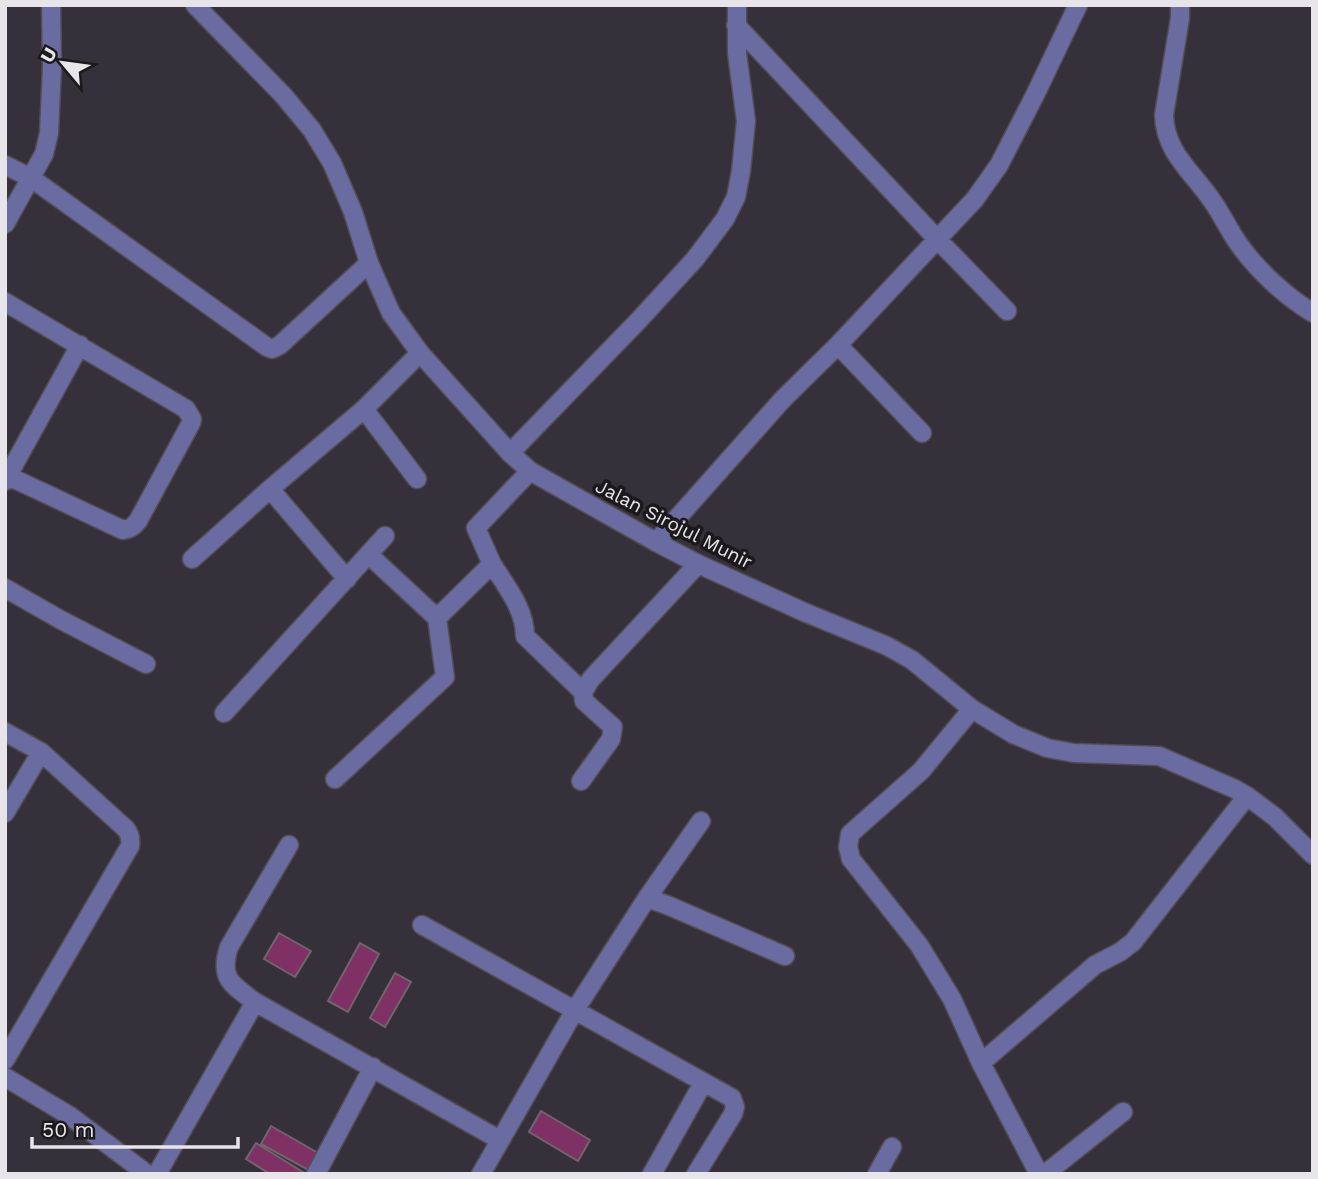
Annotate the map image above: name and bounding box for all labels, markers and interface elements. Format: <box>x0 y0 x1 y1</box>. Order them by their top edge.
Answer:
north arrow <box>28 28 98 98</box>
text: U <box>35 44 62 66</box>
street label: Jalan Sirojul Munir <box>592 475 756 574</box>
scale bar <box>32 1106 238 1150</box>
text: 50 m <box>42 1117 94 1142</box>

